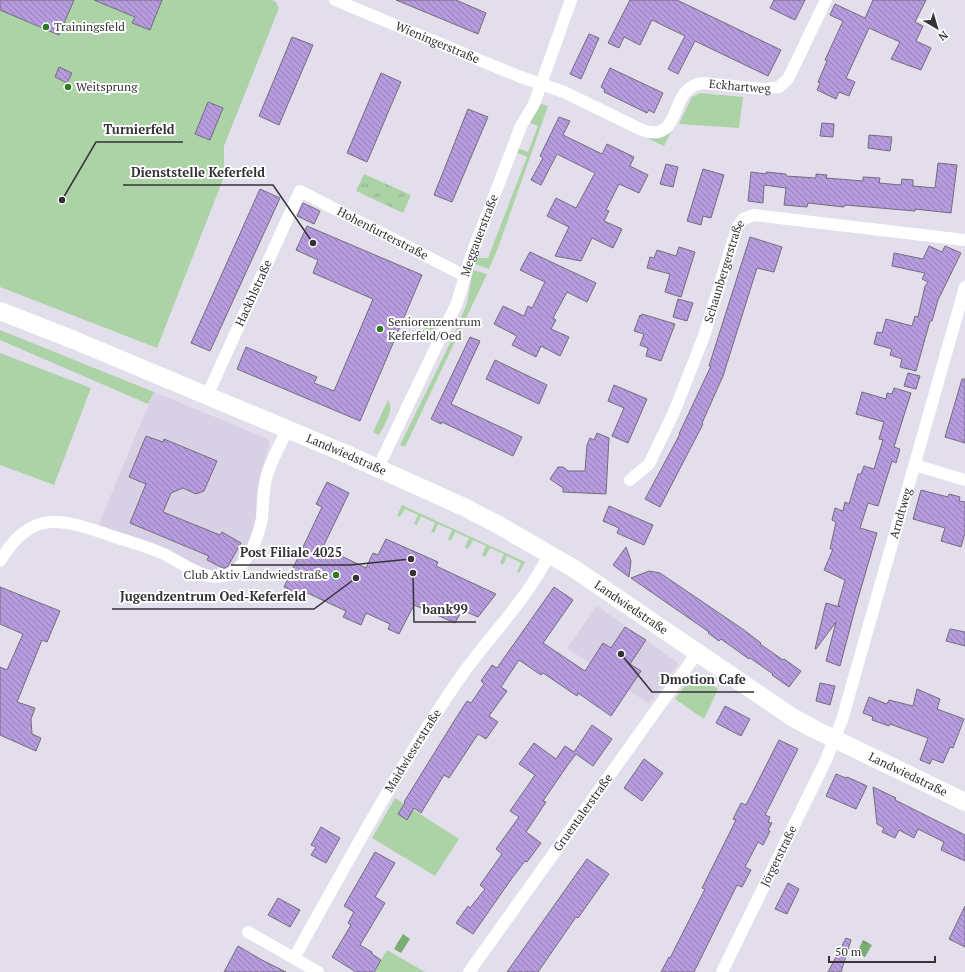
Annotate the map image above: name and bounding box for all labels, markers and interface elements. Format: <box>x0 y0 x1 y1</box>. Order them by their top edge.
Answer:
north arrow <box>917 8 957 48</box>
street label: Wieningerstraße <box>393 18 482 66</box>
place label: Trainingsfeld <box>54 19 125 34</box>
marker: Trainingsfeld <box>41 22 51 32</box>
text: N <box>935 28 951 44</box>
street label: Eckhartweg <box>708 76 772 96</box>
place label: Weitsprung <box>76 79 138 94</box>
marker: Weitsprung <box>63 82 73 92</box>
callout: Turnierfeld <box>96 117 183 142</box>
text: Turnierfeld <box>104 120 175 138</box>
callout: Dienststelle Keferfeld <box>123 160 273 185</box>
text: Dienststelle Keferfeld <box>131 163 265 181</box>
street label: Meggauerstraße <box>457 192 501 278</box>
street label: Hohenfurterstraße <box>335 203 431 263</box>
street label: Schaunbergerstraße <box>700 216 748 325</box>
street label: Hackhlstraße <box>232 257 275 328</box>
place label: Seniorenzentrum Keferfeld/Oed <box>388 314 481 343</box>
marker: Seniorenzentrum Keferfeld/Oed <box>375 324 385 334</box>
street label: Landwiedstraße <box>304 430 389 478</box>
street label: Arndtweg <box>886 486 915 540</box>
callout: Post Filiale 4025 <box>231 540 350 565</box>
text: Post Filiale 4025 <box>240 543 342 561</box>
place label: Club Aktiv Landwiedstraße <box>184 567 328 582</box>
marker: Club Aktiv Landwiedstraße <box>331 570 341 580</box>
street label: Landwiedstraße <box>592 577 671 637</box>
callout: Jugendzentrum Oed-Keferfeld <box>112 584 314 609</box>
text: Jugendzentrum Oed-Keferfeld <box>120 587 306 605</box>
callout: bank99 <box>414 597 476 622</box>
text: bank99 <box>421 600 468 618</box>
callout: Dmotion Cafe <box>652 667 754 692</box>
text: Dmotion Cafe <box>660 670 746 688</box>
street label: Maidwieserstraße <box>381 706 444 795</box>
street label: Landwiedstraße <box>866 749 950 799</box>
street label: Gruentalerstraße <box>550 771 615 854</box>
street label: Jörgerstraße <box>757 823 800 889</box>
scale bar <box>829 938 935 964</box>
text: 50 m <box>835 944 862 959</box>

